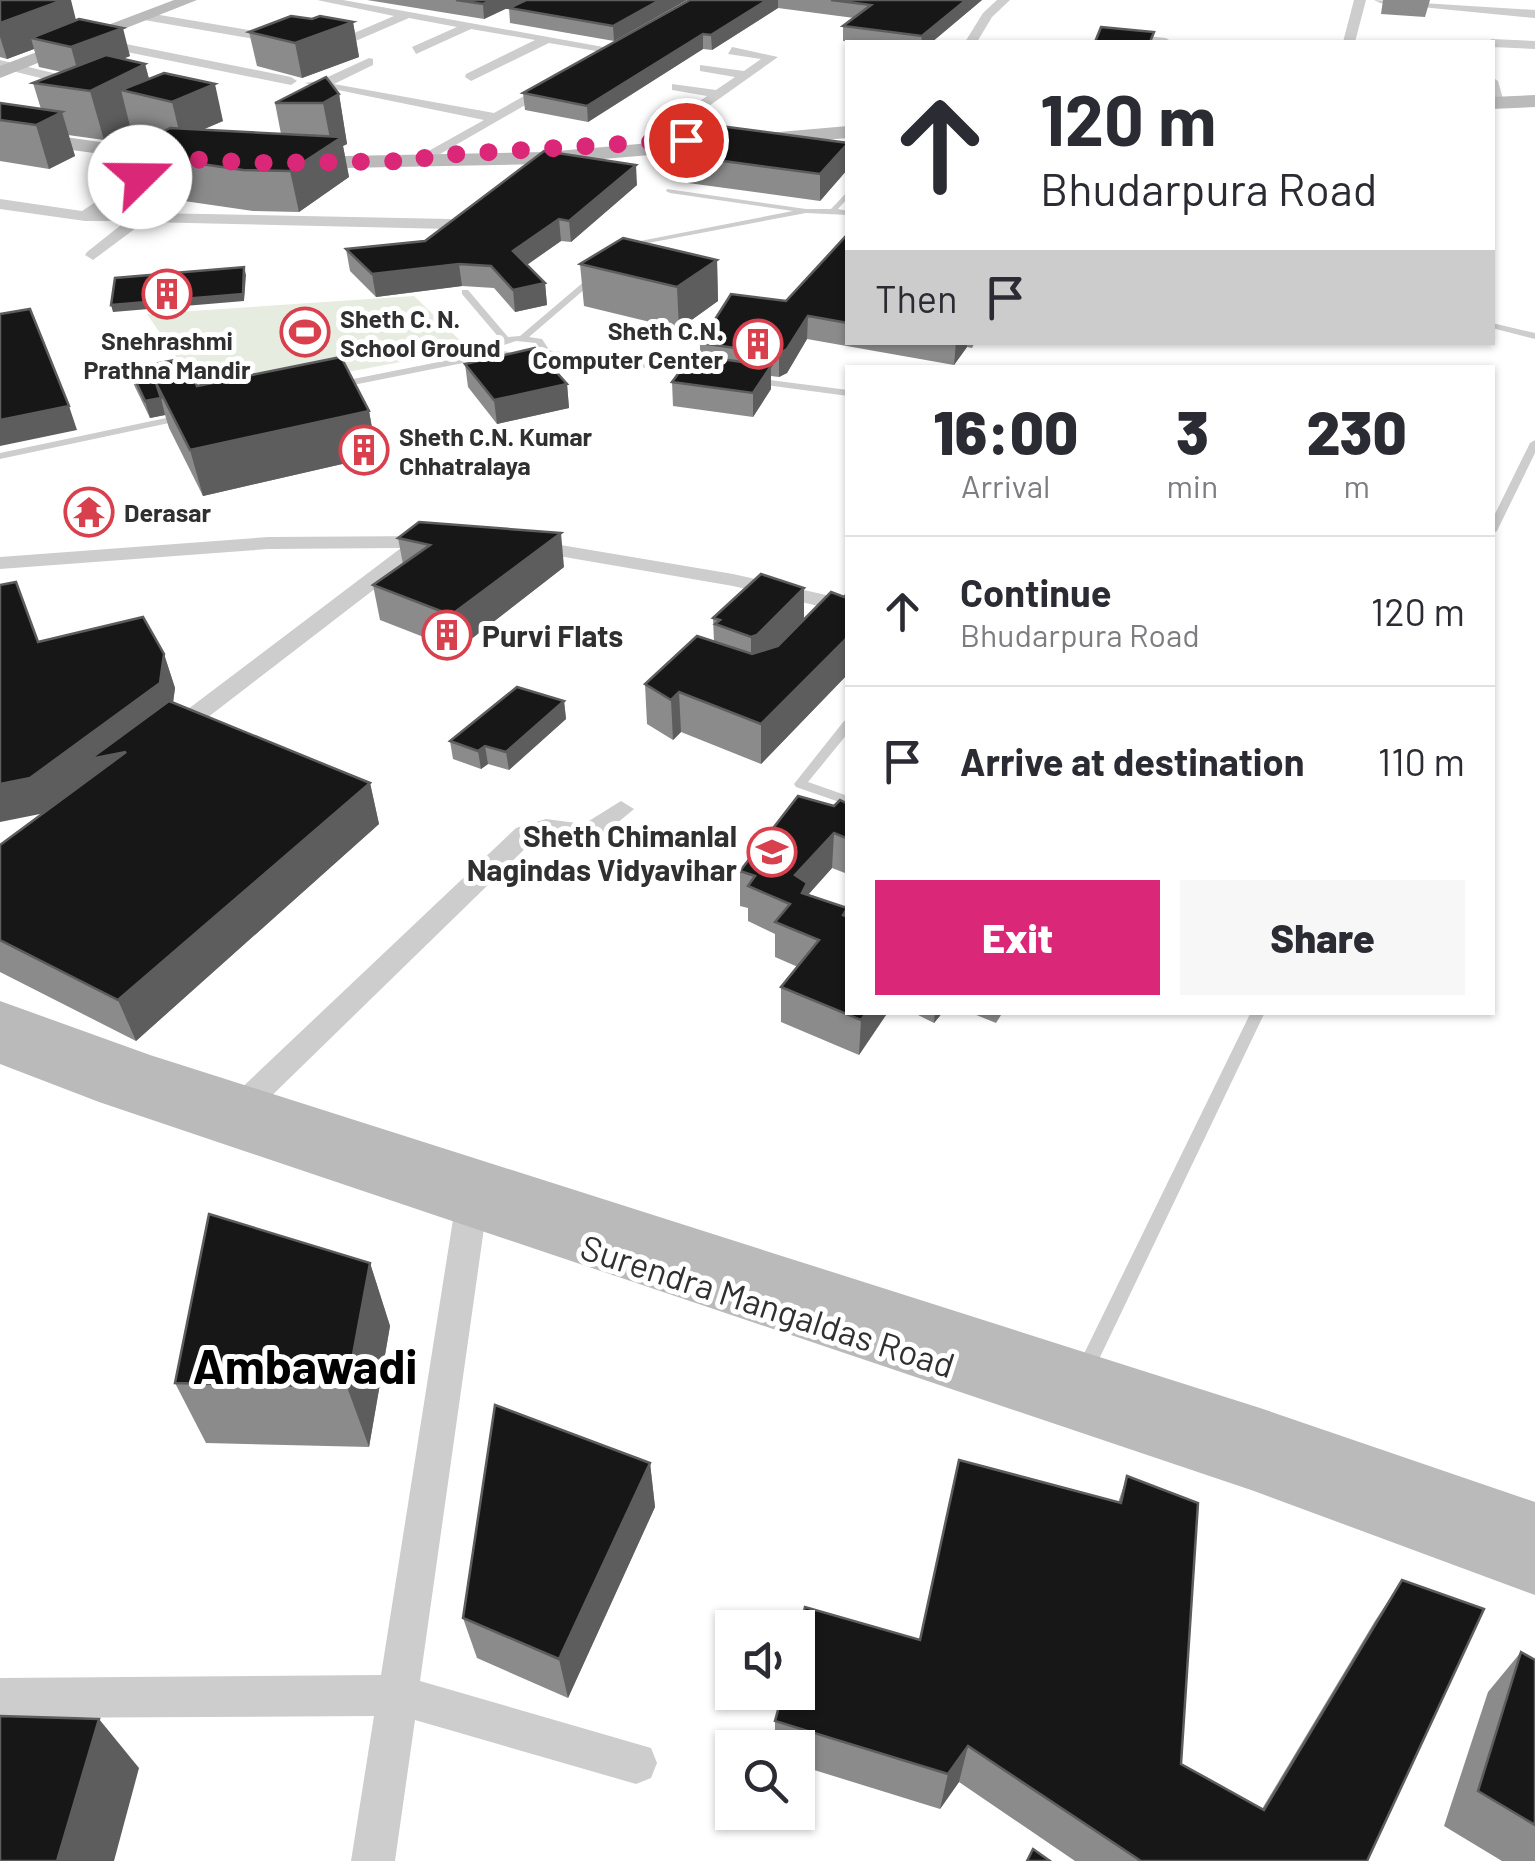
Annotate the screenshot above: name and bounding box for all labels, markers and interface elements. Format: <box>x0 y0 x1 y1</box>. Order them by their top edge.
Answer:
text: 120 m <box>1040 76 1216 160</box>
icon: ahead <box>875 80 1005 210</box>
pin <box>644 98 729 183</box>
icon: arrive <box>659 113 714 168</box>
position arrow <box>88 125 192 229</box>
text: Bhudarpura Road <box>1040 161 1377 215</box>
building icon: Snehrashmi Prathna Mandir <box>141 268 193 320</box>
icon: arrive <box>978 270 1033 325</box>
text: Then <box>875 275 958 321</box>
place label: Sheth C. N. School Ground <box>340 303 501 362</box>
sports icon: Sheth C. N. School Ground <box>279 306 331 358</box>
place label: Sheth C.N. Computer Center <box>533 315 723 374</box>
building icon: Sheth C.N. Computer Center <box>732 318 784 370</box>
place label: Snehrashmi Prathna Mandir <box>83 325 251 384</box>
text: 16:00 <box>933 395 1078 467</box>
text: 3 <box>1176 395 1209 467</box>
text: 230 <box>1307 395 1407 467</box>
place label: Sheth C.N. Kumar Chhatralaya <box>399 421 593 480</box>
building icon: Sheth C.N. Kumar Chhatralaya <box>338 424 390 476</box>
text: Arrival <box>961 466 1050 504</box>
text: min <box>1166 466 1218 504</box>
text: m <box>1343 466 1370 504</box>
temple icon: Derasar <box>63 486 115 538</box>
place label: Derasar <box>124 497 211 527</box>
text: Continue <box>960 569 1111 615</box>
icon: ahead <box>875 584 930 639</box>
text: 120 m <box>1371 588 1465 634</box>
building icon: Purvi Flats <box>421 609 473 661</box>
text: Bhudarpura Road <box>960 615 1200 653</box>
place label: Purvi Flats <box>482 617 623 653</box>
icon: arrive <box>875 734 930 789</box>
text: Arrive at destination <box>960 738 1305 784</box>
text: 110 m <box>1378 738 1465 784</box>
place label: Sheth Chimanlal Nagindas Vidyavihar <box>467 817 737 887</box>
school or university icon: Sheth Chimanlal Nagindas Vidyavihar <box>746 826 798 878</box>
button: Exit <box>875 880 1160 995</box>
button: Share <box>1180 880 1465 995</box>
street label: Surendra Mangaldas Road <box>576 1225 960 1385</box>
district label: Ambawadi <box>192 1336 418 1394</box>
map controls <box>715 1610 815 1830</box>
button: sound <box>715 1610 815 1710</box>
button: search <box>715 1730 815 1830</box>

